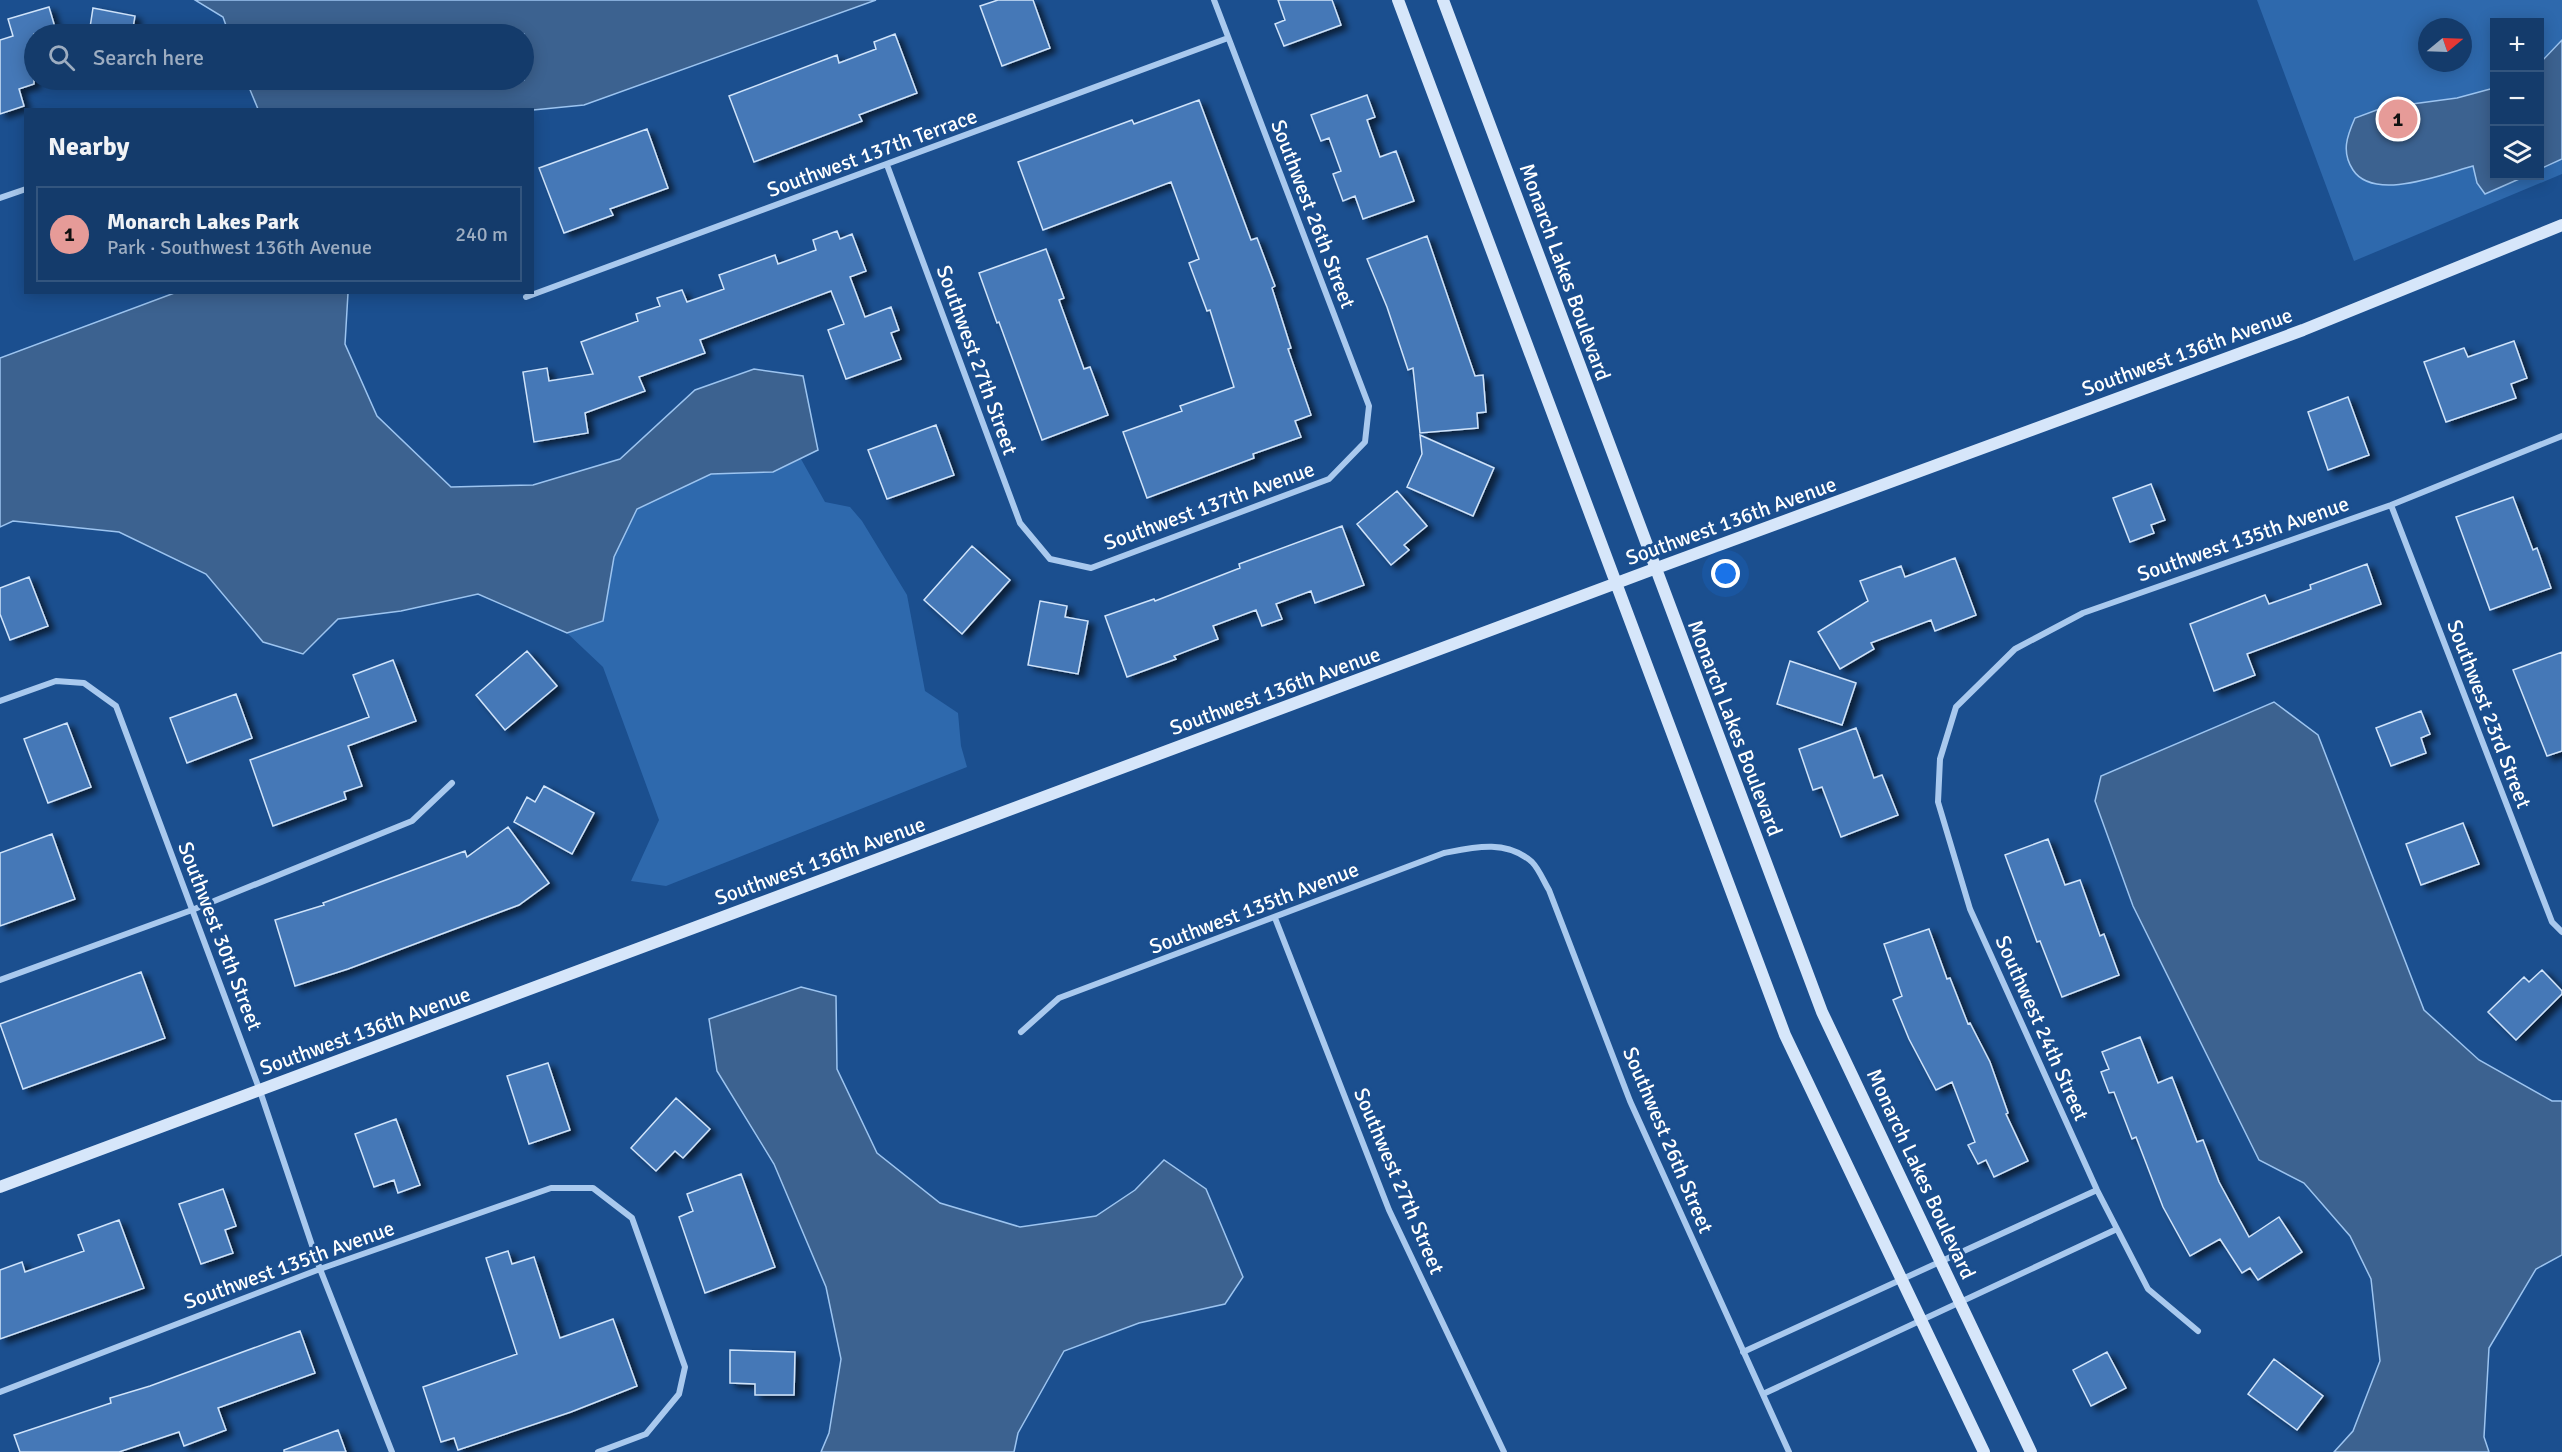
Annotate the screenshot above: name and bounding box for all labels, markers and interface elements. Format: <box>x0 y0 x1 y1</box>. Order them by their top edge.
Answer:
north arrow <box>2418 18 2472 72</box>
map controls <box>2490 18 2544 180</box>
button: + <box>2490 18 2544 72</box>
search box <box>24 24 534 90</box>
icon: search <box>45 41 78 74</box>
text: Search here <box>93 44 204 71</box>
button: − <box>2490 72 2544 126</box>
pin: 1 <box>2378 96 2418 142</box>
street label: Southwest 137th Terrace <box>763 103 981 203</box>
street label: Southwest 26th Street <box>1265 116 1361 312</box>
button: layers <box>2490 126 2544 180</box>
text: Nearby <box>48 131 129 163</box>
street label: Monarch Lakes Boulevard <box>1514 160 1616 384</box>
text: Monarch Lakes Park <box>107 208 299 235</box>
text: 1 <box>64 222 75 247</box>
text: 240 m <box>455 222 508 247</box>
text: Park · Southwest 136th Avenue <box>107 235 372 260</box>
street label: Southwest 27th Street <box>931 262 1023 458</box>
street label: Southwest 136th Avenue <box>2078 302 2296 402</box>
street label: Southwest 137th Avenue <box>1100 456 1318 556</box>
street label: Southwest 136th Avenue <box>1622 471 1840 571</box>
street label: Southwest 135th Avenue <box>2134 491 2352 587</box>
your location <box>1711 559 1740 588</box>
street label: Monarch Lakes Boulevard <box>1682 616 1788 840</box>
street label: Southwest 23rd Street <box>2441 616 2537 812</box>
street label: Southwest 136th Avenue <box>1166 641 1384 741</box>
street label: Southwest 136th Avenue <box>711 811 929 911</box>
street label: Southwest 30th Street <box>172 838 268 1034</box>
street label: Southwest 135th Avenue <box>1146 856 1362 960</box>
street label: Southwest 24th Street <box>1989 931 2095 1125</box>
street label: Southwest 136th Avenue <box>256 981 474 1081</box>
street label: Southwest 26th Street <box>1617 1043 1719 1237</box>
street label: Monarch Lakes Boulevard <box>1861 1065 1981 1283</box>
street label: Southwest 27th Street <box>1348 1084 1450 1278</box>
street label: Southwest 135th Avenue <box>180 1215 398 1315</box>

